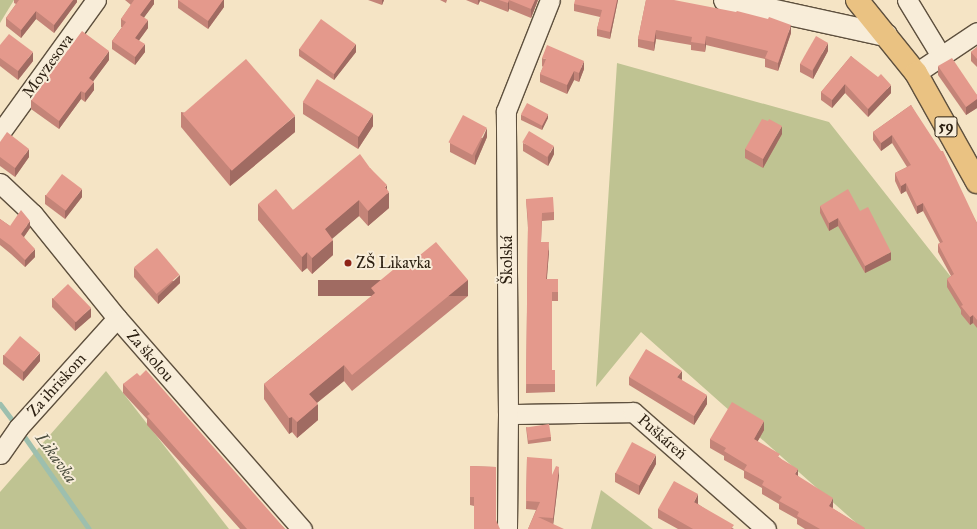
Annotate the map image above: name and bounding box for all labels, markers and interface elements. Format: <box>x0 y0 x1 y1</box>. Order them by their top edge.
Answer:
street label: Moyzesova <box>18 30 78 102</box>
road number: 59 <box>934 114 958 140</box>
street label: Školská <box>497 236 517 284</box>
place label: ZŠ Likavka <box>356 253 431 273</box>
marker: ZŠ Likavka <box>343 258 353 268</box>
street label: Za školou <box>122 326 178 386</box>
street label: Za ihriskom <box>24 349 90 421</box>
street label: Puškáreň <box>633 410 691 464</box>
water label: Likavka <box>31 429 81 487</box>

